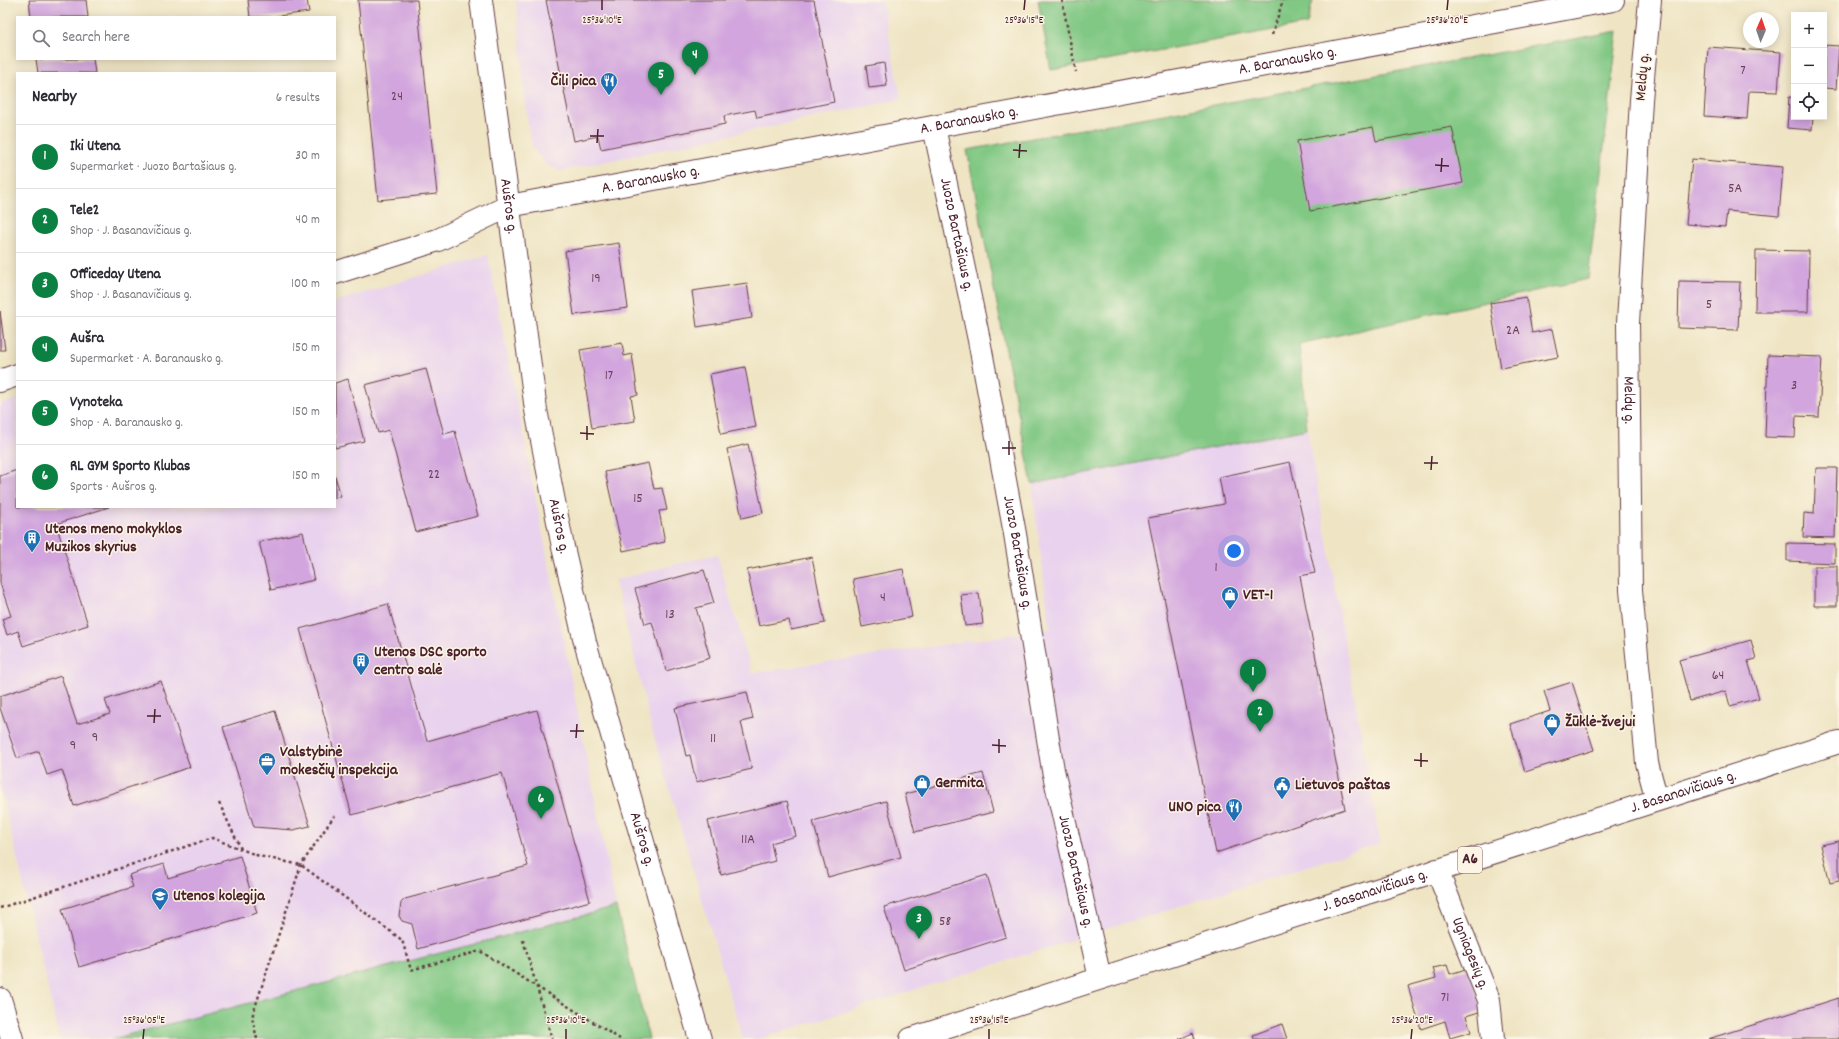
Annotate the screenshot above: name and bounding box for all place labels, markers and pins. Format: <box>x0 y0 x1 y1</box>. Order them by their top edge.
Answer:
pin: 4 <box>682 42 708 75</box>
pin: 5 <box>648 62 674 95</box>
place label: Čili pica <box>551 70 597 93</box>
restaurant icon: Čili pica <box>599 71 619 96</box>
place label: Utenos meno mokyklos Muzikos skyrius <box>45 518 182 559</box>
building icon: Utenos meno mokyklos Muzikos skyrius <box>22 528 42 553</box>
place label: VET-1 <box>1243 584 1273 607</box>
shop icon: VET-1 <box>1220 585 1240 610</box>
place label: Utenos DSC sporto centro salė <box>374 641 487 682</box>
building icon: Utenos DSC sporto centro salė <box>351 651 371 676</box>
pin: 1 <box>1240 659 1266 692</box>
pin: 2 <box>1247 699 1273 732</box>
place label: Žūklė-žvejui <box>1565 711 1635 734</box>
shop icon: Žūklė-žvejui <box>1542 712 1562 737</box>
place label: Valstybinė mokesčių inspekcija <box>280 741 399 782</box>
office icon: Valstybinė mokesčių inspekcija <box>257 751 277 776</box>
place label: Germita <box>935 772 985 795</box>
shop icon: Germita <box>912 773 932 798</box>
place label: Lietuvos paštas <box>1295 774 1391 797</box>
public building icon: Lietuvos paštas <box>1272 775 1292 800</box>
pin: 6 <box>528 786 554 819</box>
place label: UNO pica <box>1168 796 1222 819</box>
restaurant icon: UNO pica <box>1224 797 1244 822</box>
place label: Utenos kolegija <box>173 885 266 908</box>
school or university icon: Utenos kolegija <box>150 886 170 911</box>
pin: 3 <box>906 906 932 939</box>

